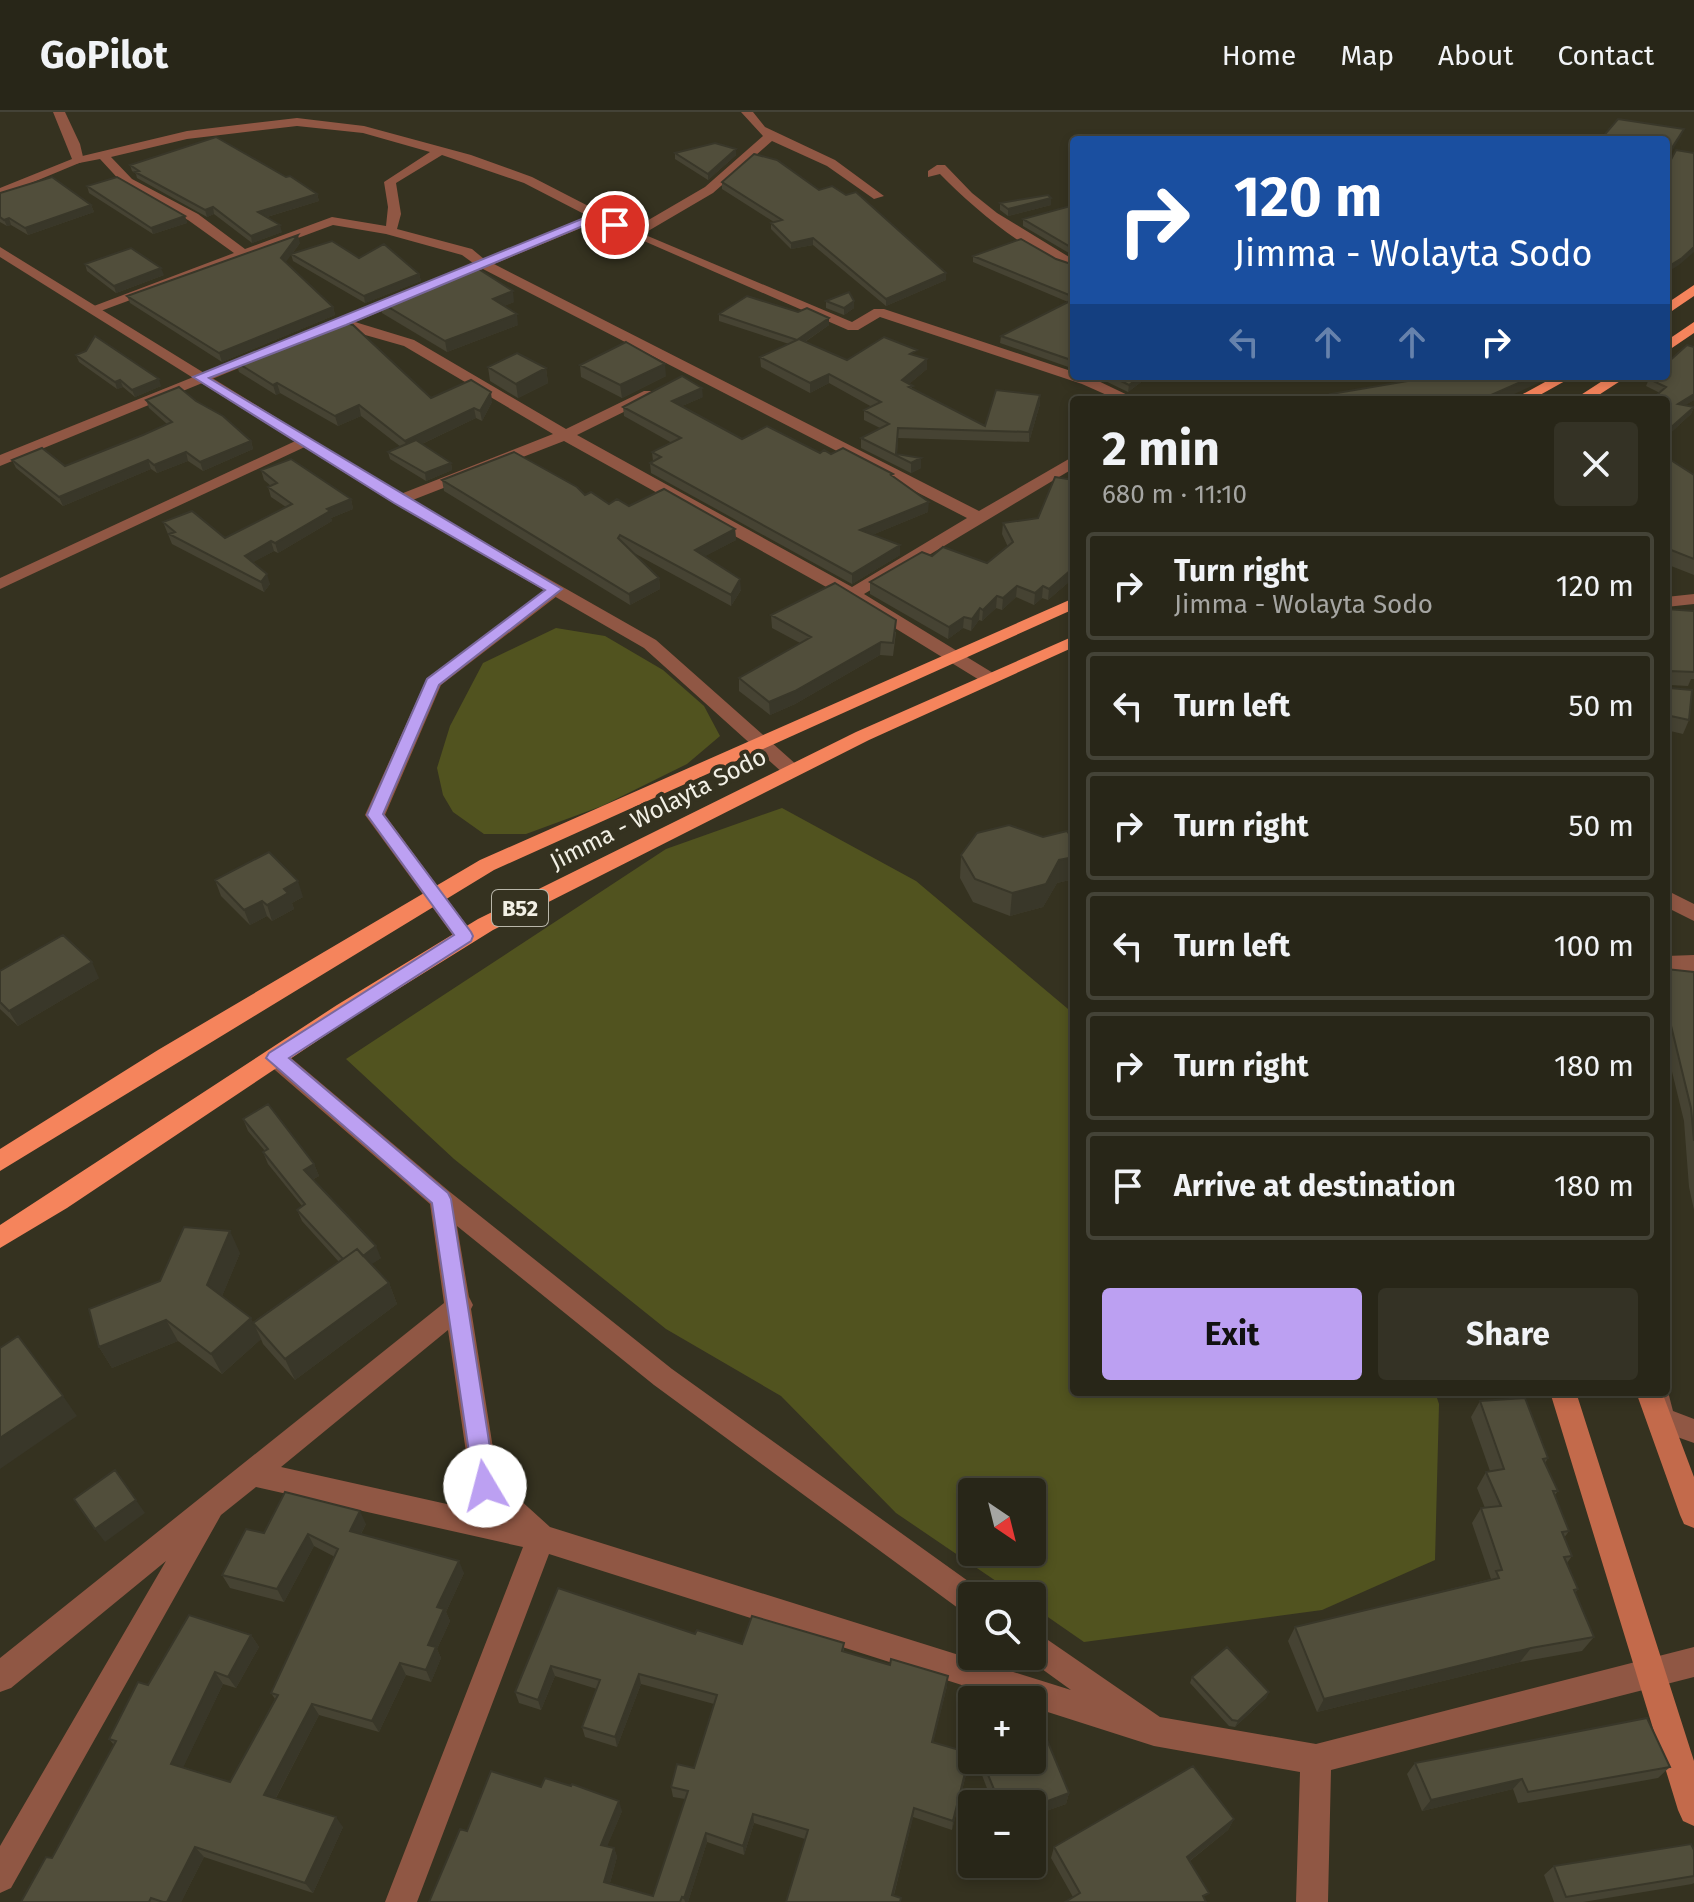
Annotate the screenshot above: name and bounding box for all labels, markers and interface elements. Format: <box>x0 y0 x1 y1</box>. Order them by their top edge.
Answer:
text: GoPilot <box>40 32 168 78</box>
text: Home <box>1222 39 1296 72</box>
text: Map <box>1340 39 1394 72</box>
text: About <box>1438 39 1513 72</box>
text: Contact <box>1557 39 1654 72</box>
text: 120 m <box>1234 164 1382 231</box>
icon: right <box>1102 168 1206 272</box>
pin <box>581 191 649 259</box>
icon: arrive <box>593 203 637 247</box>
text: Jimma - Wolayta Sodo <box>1234 232 1593 276</box>
icon: left <box>1222 320 1266 364</box>
icon: ahead <box>1306 320 1350 364</box>
icon: ahead <box>1390 320 1434 364</box>
icon: right <box>1474 320 1518 364</box>
text: 2 min <box>1102 420 1220 478</box>
button: close <box>1554 422 1638 506</box>
text: 680 m · 11:10 <box>1102 479 1247 510</box>
text: Turn right <box>1174 553 1309 589</box>
icon: right <box>1106 564 1150 608</box>
text: 120 m <box>1556 568 1634 604</box>
text: Jimma - Wolayta Sodo <box>1174 589 1433 620</box>
icon: left <box>1106 684 1150 728</box>
text: Turn left <box>1174 688 1290 724</box>
text: 50 m <box>1569 688 1634 724</box>
street label: Jimma - Wolayta Sodo <box>545 742 771 876</box>
icon: right <box>1106 804 1150 848</box>
text: Turn right <box>1174 808 1309 844</box>
text: 50 m <box>1569 808 1634 844</box>
road number: B52 <box>492 890 548 926</box>
icon: left <box>1106 924 1150 968</box>
text: Turn left <box>1174 928 1290 964</box>
text: 100 m <box>1554 928 1634 964</box>
icon: right <box>1106 1044 1150 1088</box>
text: Turn right <box>1174 1048 1309 1084</box>
text: 180 m <box>1554 1048 1634 1084</box>
icon: arrive <box>1106 1164 1150 1208</box>
text: Arrive at destination <box>1174 1168 1456 1204</box>
text: 180 m <box>1554 1168 1634 1204</box>
button: Exit <box>1102 1288 1362 1380</box>
button: Share <box>1378 1288 1638 1380</box>
position arrow <box>443 1444 527 1528</box>
north arrow <box>958 1478 1046 1566</box>
map controls <box>958 1478 1046 1878</box>
button: search <box>958 1582 1046 1670</box>
button: + <box>958 1686 1046 1774</box>
button: − <box>958 1790 1046 1878</box>

